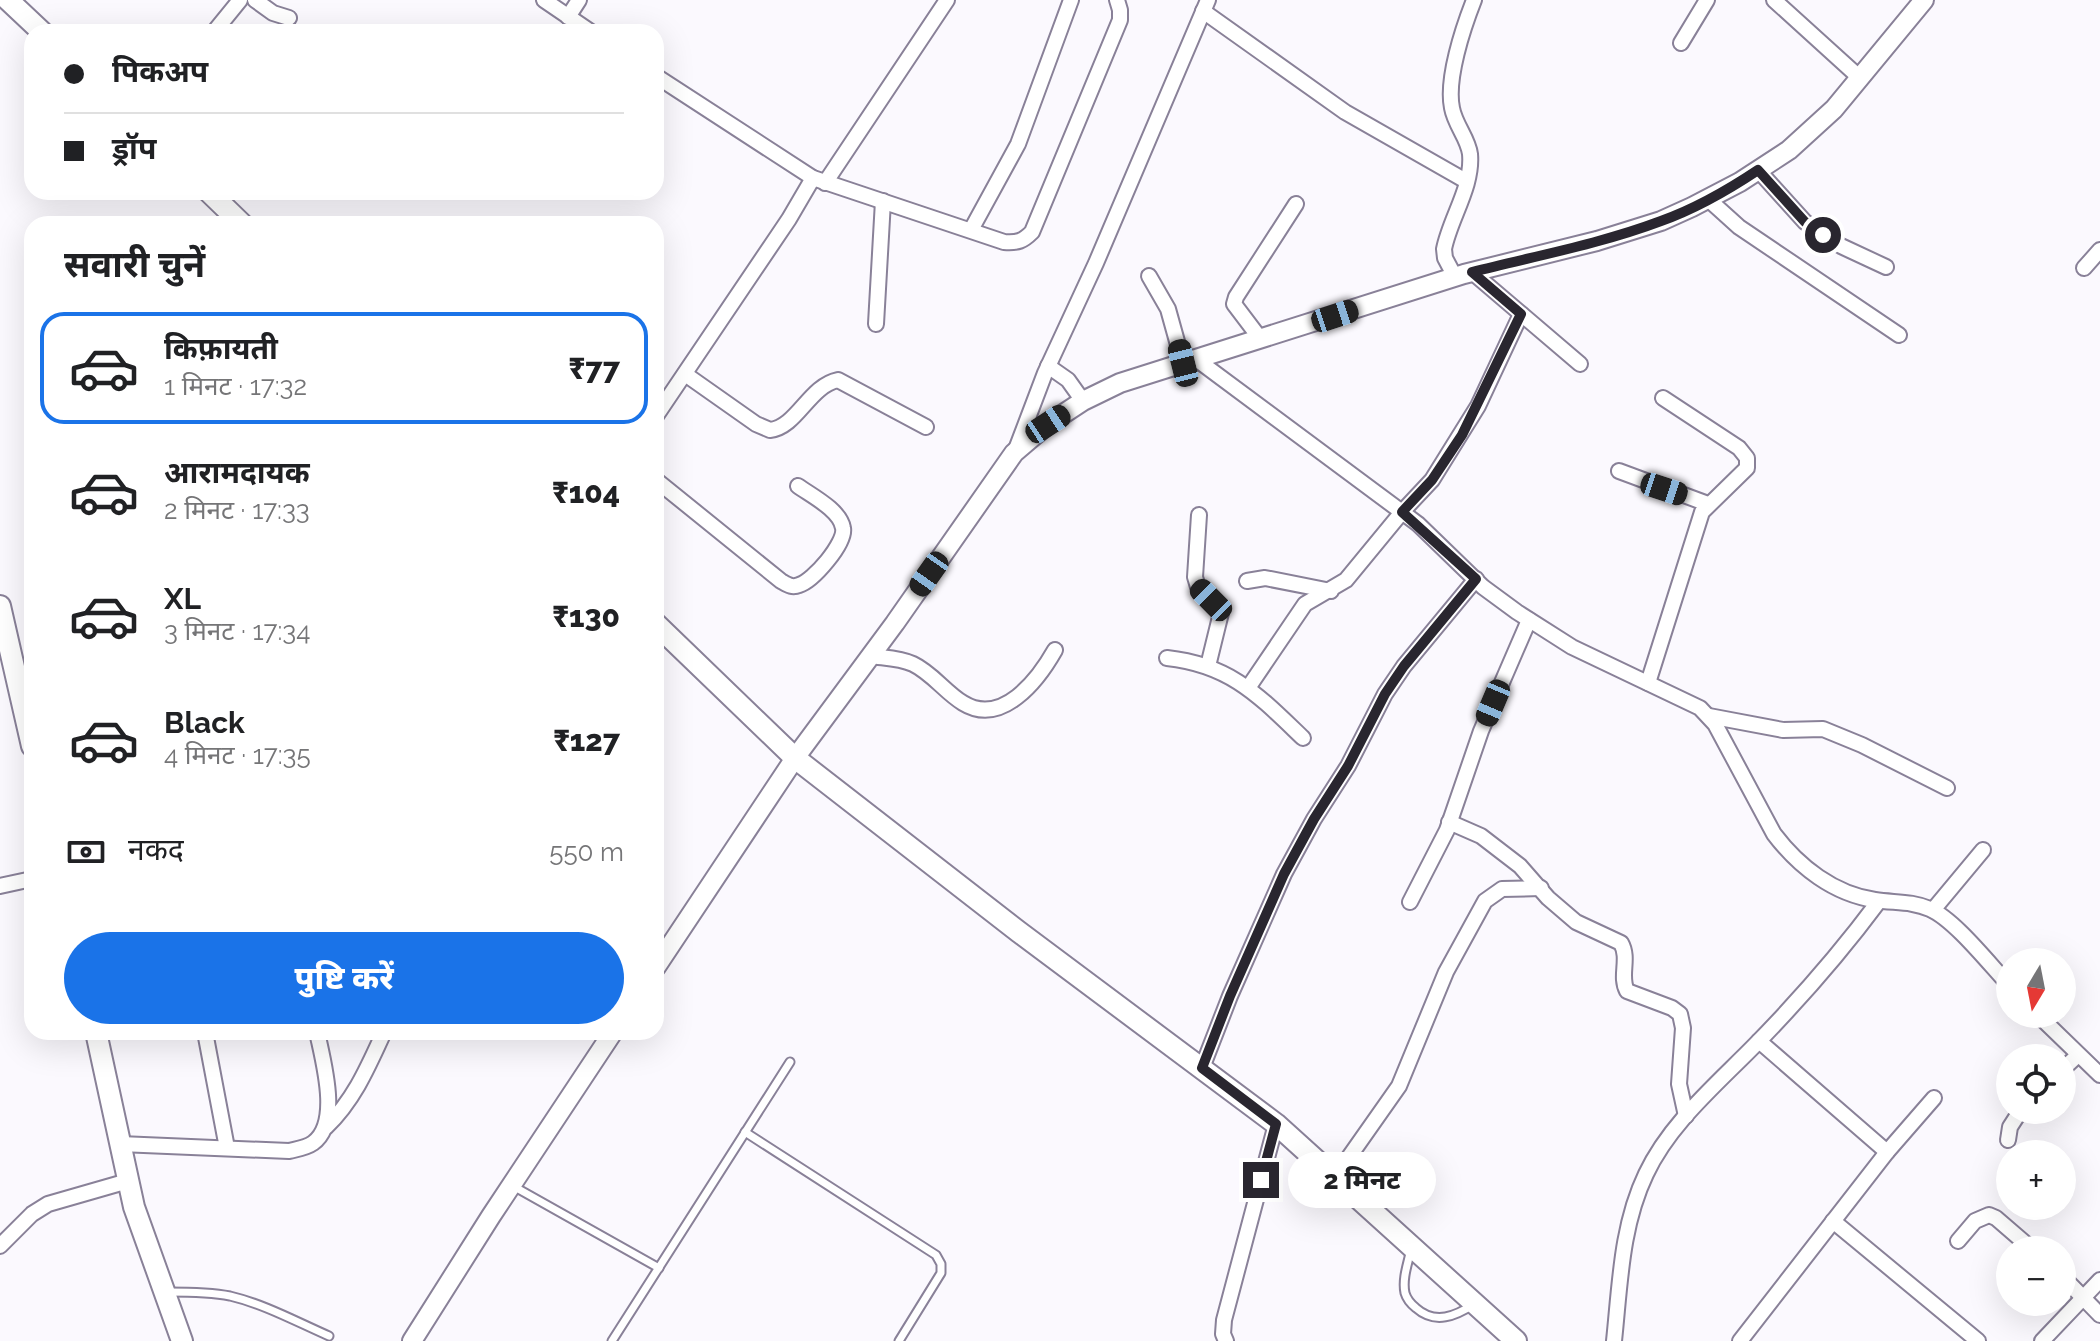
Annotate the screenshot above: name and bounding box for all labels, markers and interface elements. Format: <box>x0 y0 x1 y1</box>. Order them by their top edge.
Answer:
text: पिकअप <box>112 54 208 89</box>
text: ड्रॉप <box>112 131 156 166</box>
route start <box>1805 217 1841 253</box>
text: सवारी चुनें <box>64 243 205 285</box>
car <box>1308 297 1362 335</box>
text: किफ़ायती <box>164 331 278 366</box>
icon: car <box>68 332 140 404</box>
car <box>1166 337 1200 389</box>
text: ₹77 <box>568 351 620 386</box>
text: 1 मिनट · 17:32 <box>164 371 307 401</box>
car <box>1021 401 1075 447</box>
text: आरामदायक <box>164 455 310 490</box>
icon: car <box>68 456 140 528</box>
car <box>1637 470 1691 508</box>
text: ₹104 <box>552 475 620 510</box>
text: 2 मिनट · 17:33 <box>164 495 310 525</box>
car <box>905 547 953 601</box>
car <box>1186 575 1236 625</box>
icon: car <box>68 580 140 652</box>
text: XL <box>164 581 201 616</box>
text: ₹130 <box>552 599 620 634</box>
text: 3 मिनट · 17:34 <box>164 616 310 646</box>
car <box>1473 676 1513 730</box>
icon: car <box>68 704 140 776</box>
text: Black <box>164 705 245 740</box>
text: ₹127 <box>553 723 620 758</box>
text: 4 मिनट · 17:35 <box>164 740 311 770</box>
icon: cash <box>64 830 108 874</box>
text: नकद <box>128 832 184 867</box>
text: 550 m <box>549 837 624 867</box>
button: पुष्टि करें <box>64 932 624 1024</box>
north arrow <box>1996 948 2076 1028</box>
map controls <box>1996 948 2076 1316</box>
button: locate <box>1996 1044 2076 1124</box>
button: + <box>1996 1140 2076 1220</box>
callout: 2 मिनट <box>1289 1152 1437 1208</box>
route end <box>1243 1162 1279 1198</box>
text: 2 मिनट <box>1323 1165 1401 1195</box>
button: − <box>1996 1236 2076 1316</box>

